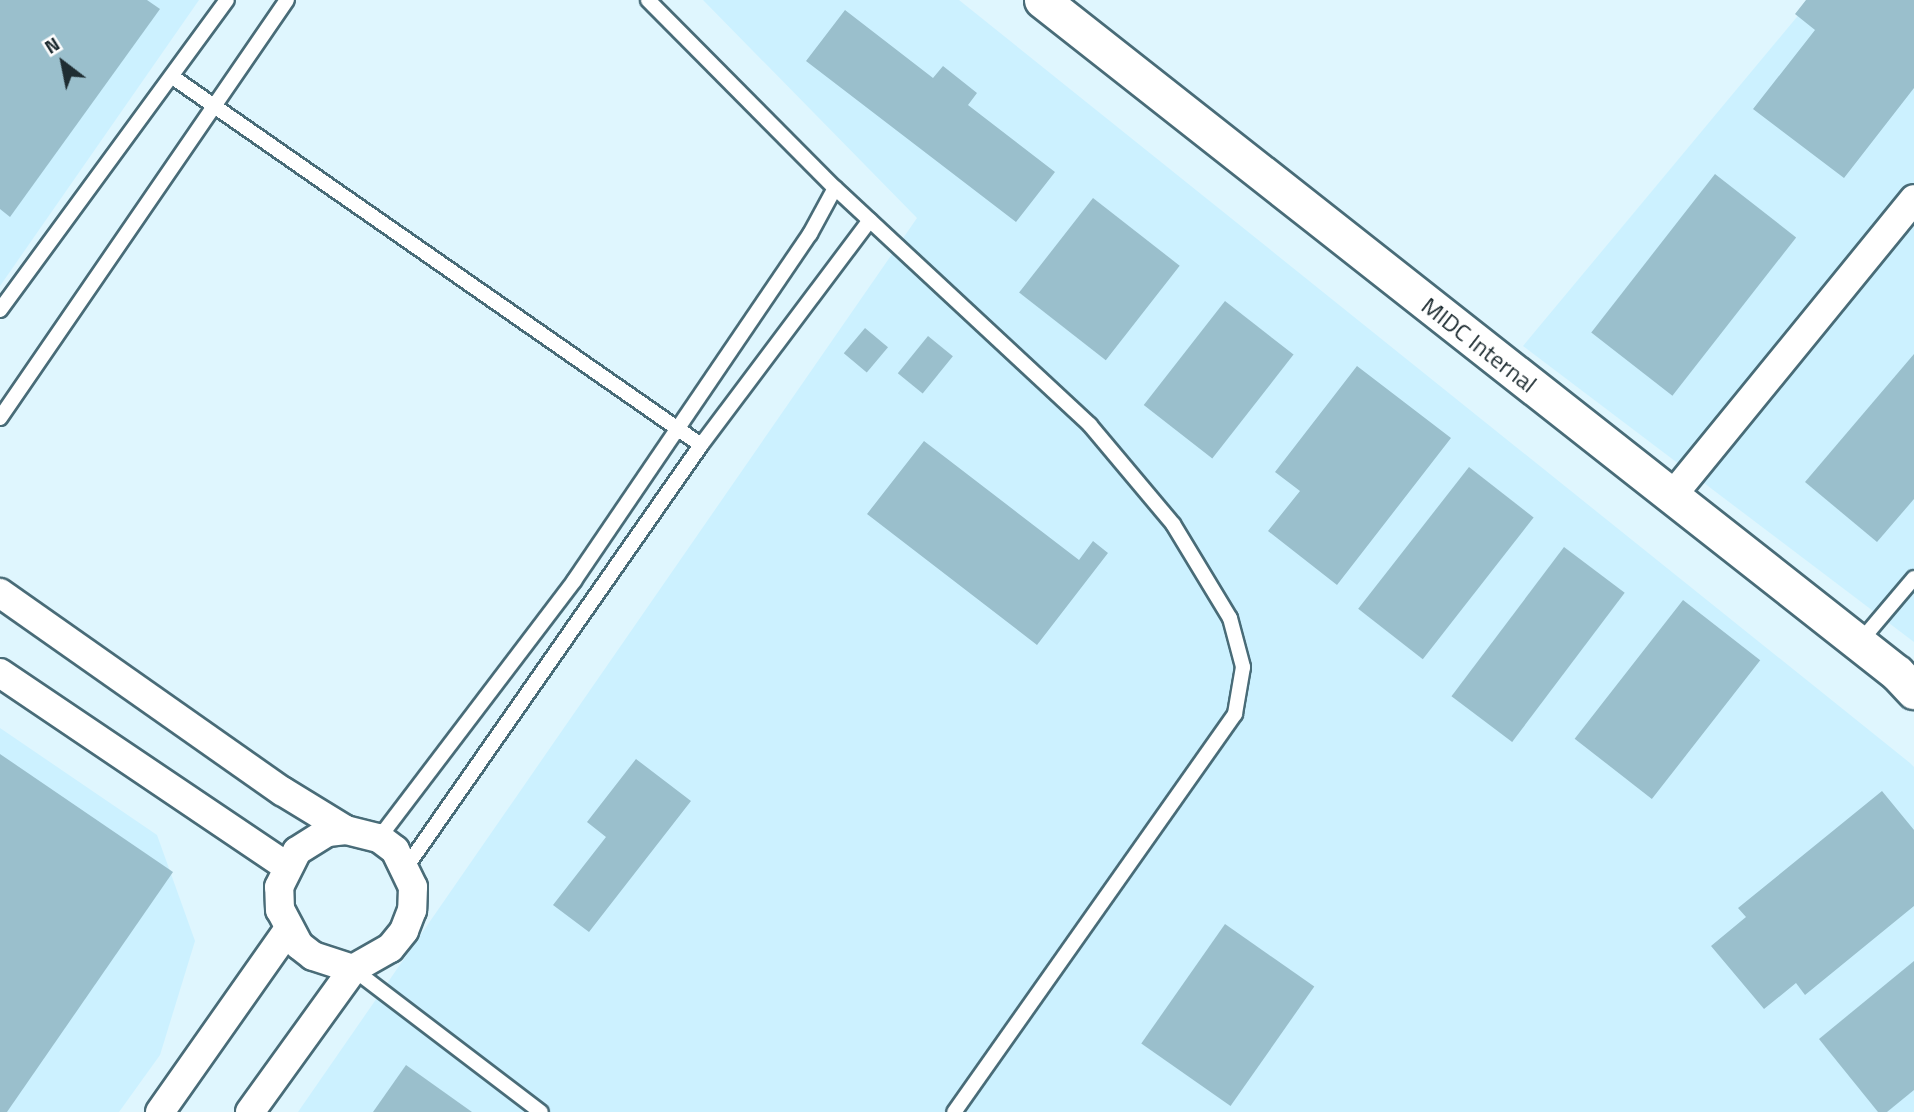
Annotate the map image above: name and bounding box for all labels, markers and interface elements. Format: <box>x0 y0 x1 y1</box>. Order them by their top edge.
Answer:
north arrow <box>28 28 98 98</box>
text: N <box>38 29 65 61</box>
street label: MIDC Internal <box>1416 291 1542 399</box>

